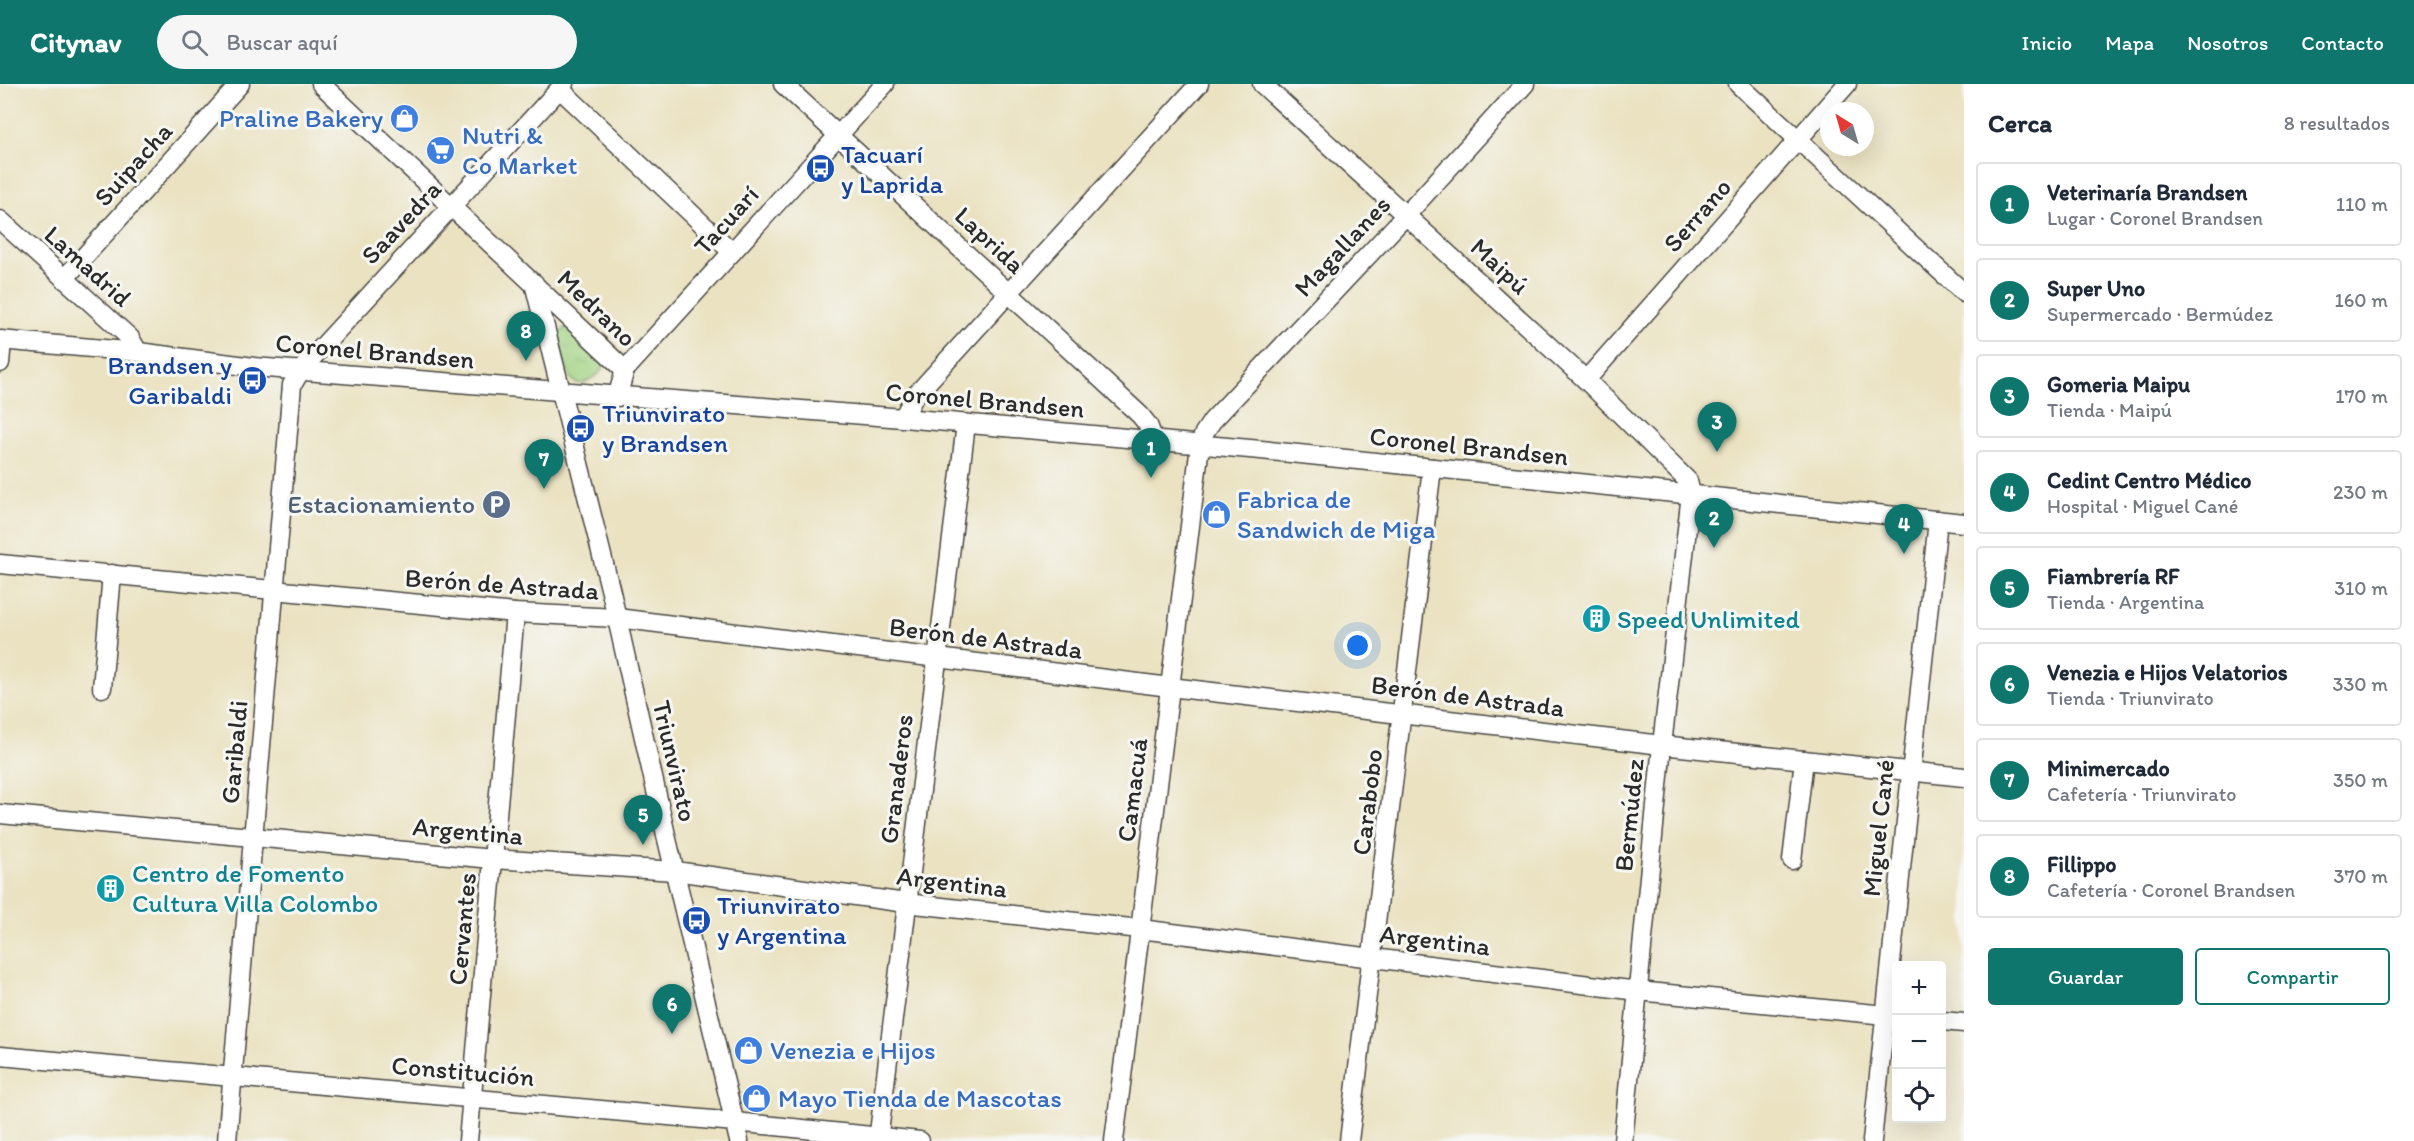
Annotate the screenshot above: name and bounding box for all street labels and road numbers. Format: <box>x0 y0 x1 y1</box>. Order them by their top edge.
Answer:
street label: Suipacha <box>87 115 179 213</box>
street label: Serrano <box>1656 171 1738 259</box>
street label: Saavedra <box>354 173 448 271</box>
street label: Tacuarí <box>687 179 766 261</box>
street label: Magallanes <box>1287 189 1397 303</box>
street label: Laprida <box>948 199 1032 281</box>
street label: Lamadrid <box>38 218 139 314</box>
street label: Maipú <box>1464 231 1536 301</box>
street label: Medrano <box>551 263 643 353</box>
street label: Coronel Brandsen <box>274 326 476 376</box>
street label: Coronel Brandsen <box>884 375 1086 425</box>
street label: Coronel Brandsen <box>1368 420 1570 472</box>
street label: Berón de Astrada <box>404 561 601 607</box>
street label: Berón de Astrada <box>888 610 1085 666</box>
street label: Berón de Astrada <box>1370 668 1567 724</box>
street label: Triunvirato <box>646 697 704 825</box>
street label: Garibaldi <box>214 699 254 805</box>
street label: Granaderos <box>872 712 920 846</box>
street label: Camacuá <box>1110 736 1154 844</box>
street label: Carabobo <box>1345 747 1389 857</box>
street label: Bermúdez <box>1607 757 1651 873</box>
street label: Miguel Cané <box>1855 758 1901 898</box>
street label: Argentina <box>411 810 525 852</box>
street label: Argentina <box>895 859 1010 905</box>
street label: Cervantes <box>441 871 483 987</box>
street label: Argentina <box>1378 917 1493 963</box>
street label: Constitución <box>390 1049 536 1093</box>

